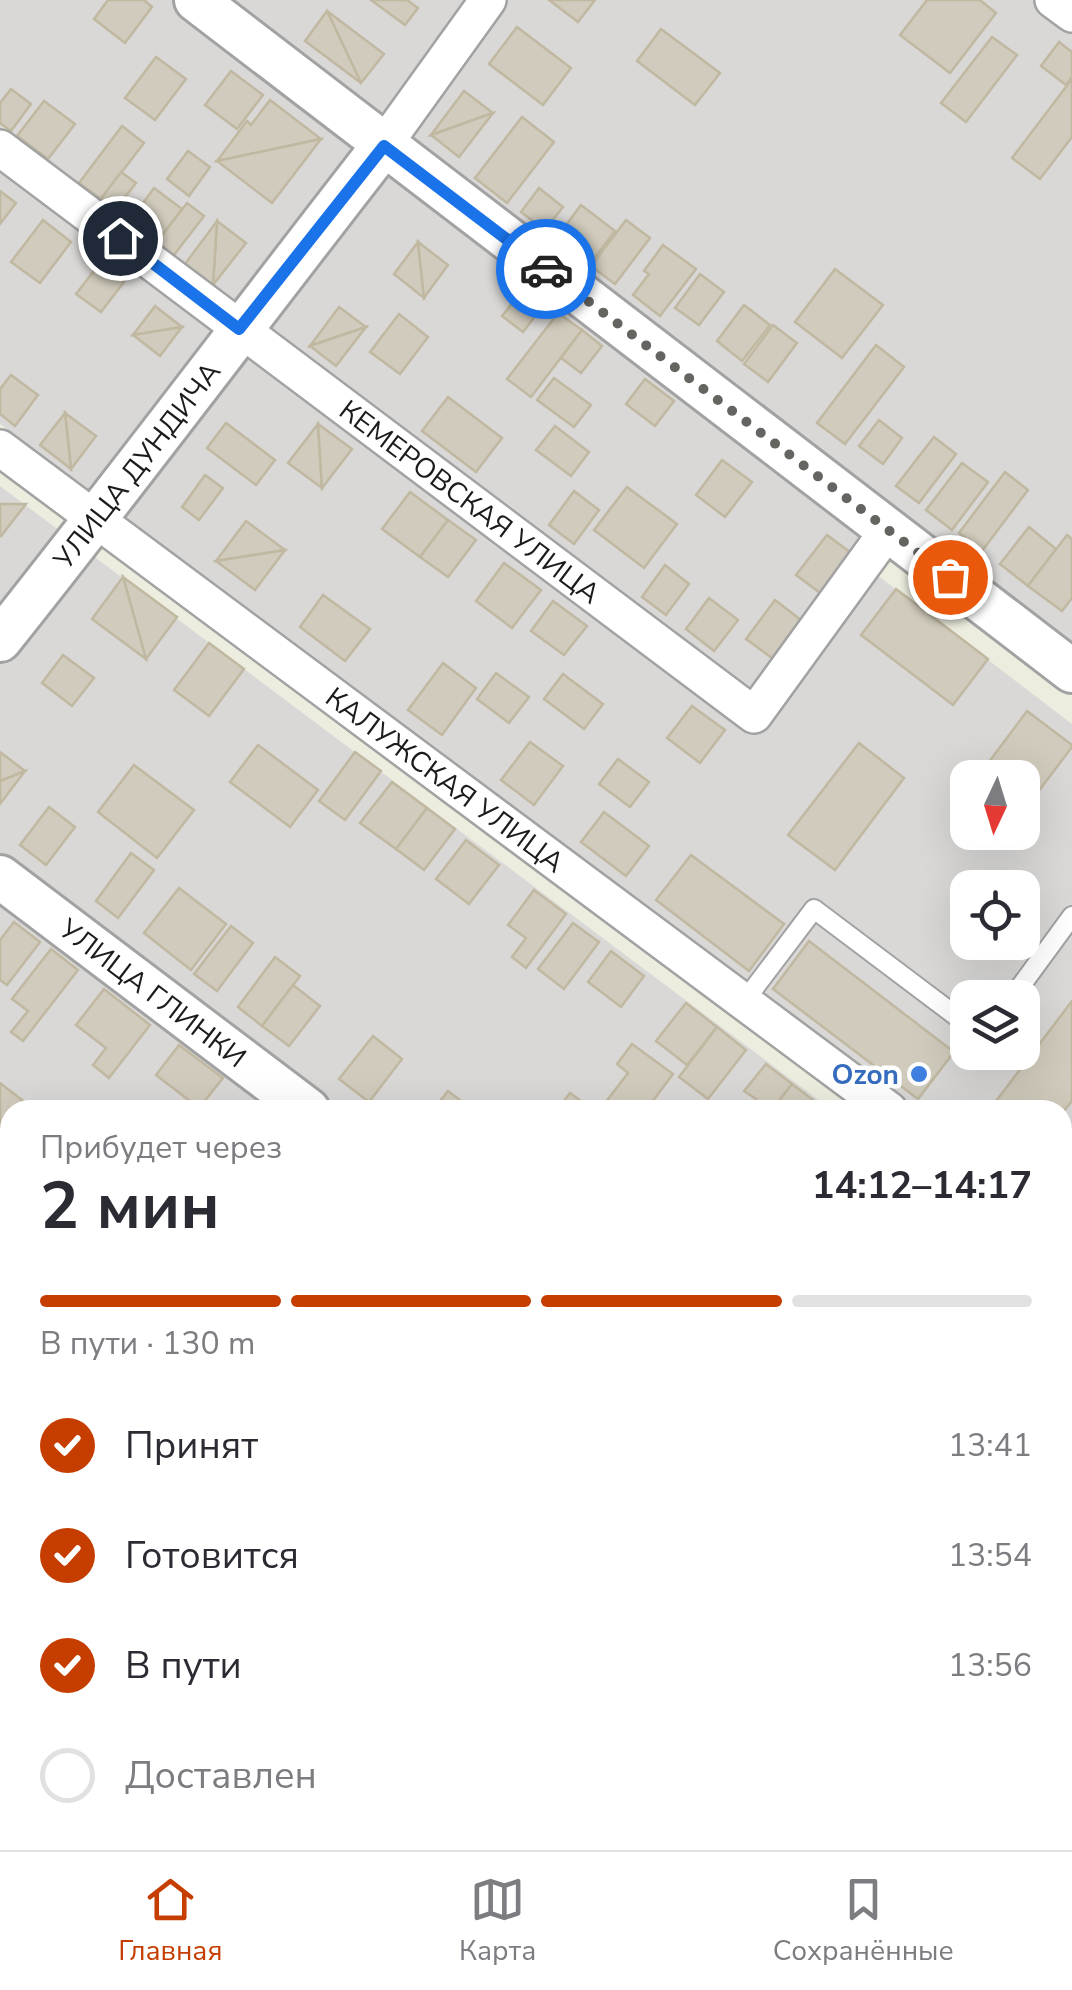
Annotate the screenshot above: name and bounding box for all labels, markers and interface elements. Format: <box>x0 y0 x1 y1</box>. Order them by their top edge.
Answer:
pin <box>78 196 163 281</box>
icon: home <box>93 211 148 266</box>
courier <box>496 219 596 319</box>
icon: car <box>519 242 574 297</box>
street label: УЛИЦА ДУНДИЧА <box>45 354 230 578</box>
street label: КЕМЕРОВСКАЯ УЛИЦА <box>331 392 608 613</box>
pin <box>908 535 993 620</box>
icon: bag <box>923 550 978 605</box>
street label: КАЛУЖСКАЯ УЛИЦА <box>318 679 572 882</box>
north arrow <box>950 760 1040 850</box>
map controls <box>950 760 1040 1070</box>
button: locate <box>950 870 1040 960</box>
street label: УЛИЦА ГЛИНКИ <box>50 910 254 1077</box>
button: layers <box>950 980 1040 1070</box>
place label: Ozon <box>832 1056 899 1094</box>
marker: Ozon <box>908 1063 930 1085</box>
text: Прибудет через <box>40 1126 282 1169</box>
text: 14:12–14:17 <box>812 1160 1032 1211</box>
text: 2 мин <box>40 1162 220 1251</box>
text: В пути · 130 m <box>40 1322 255 1365</box>
icon: check <box>40 1418 95 1473</box>
text: Принят <box>125 1420 258 1471</box>
text: 13:41 <box>948 1424 1032 1467</box>
icon: check <box>40 1528 95 1583</box>
text: Готовится <box>125 1530 299 1581</box>
text: 13:54 <box>948 1534 1032 1577</box>
icon: check <box>40 1638 95 1693</box>
text: В пути <box>125 1640 242 1691</box>
text: 13:56 <box>948 1644 1032 1687</box>
text: Доставлен <box>125 1750 317 1801</box>
tab: Главная <box>118 1872 223 1970</box>
tab: Карта <box>459 1872 536 1970</box>
tab: Сохранённые <box>773 1872 954 1970</box>

